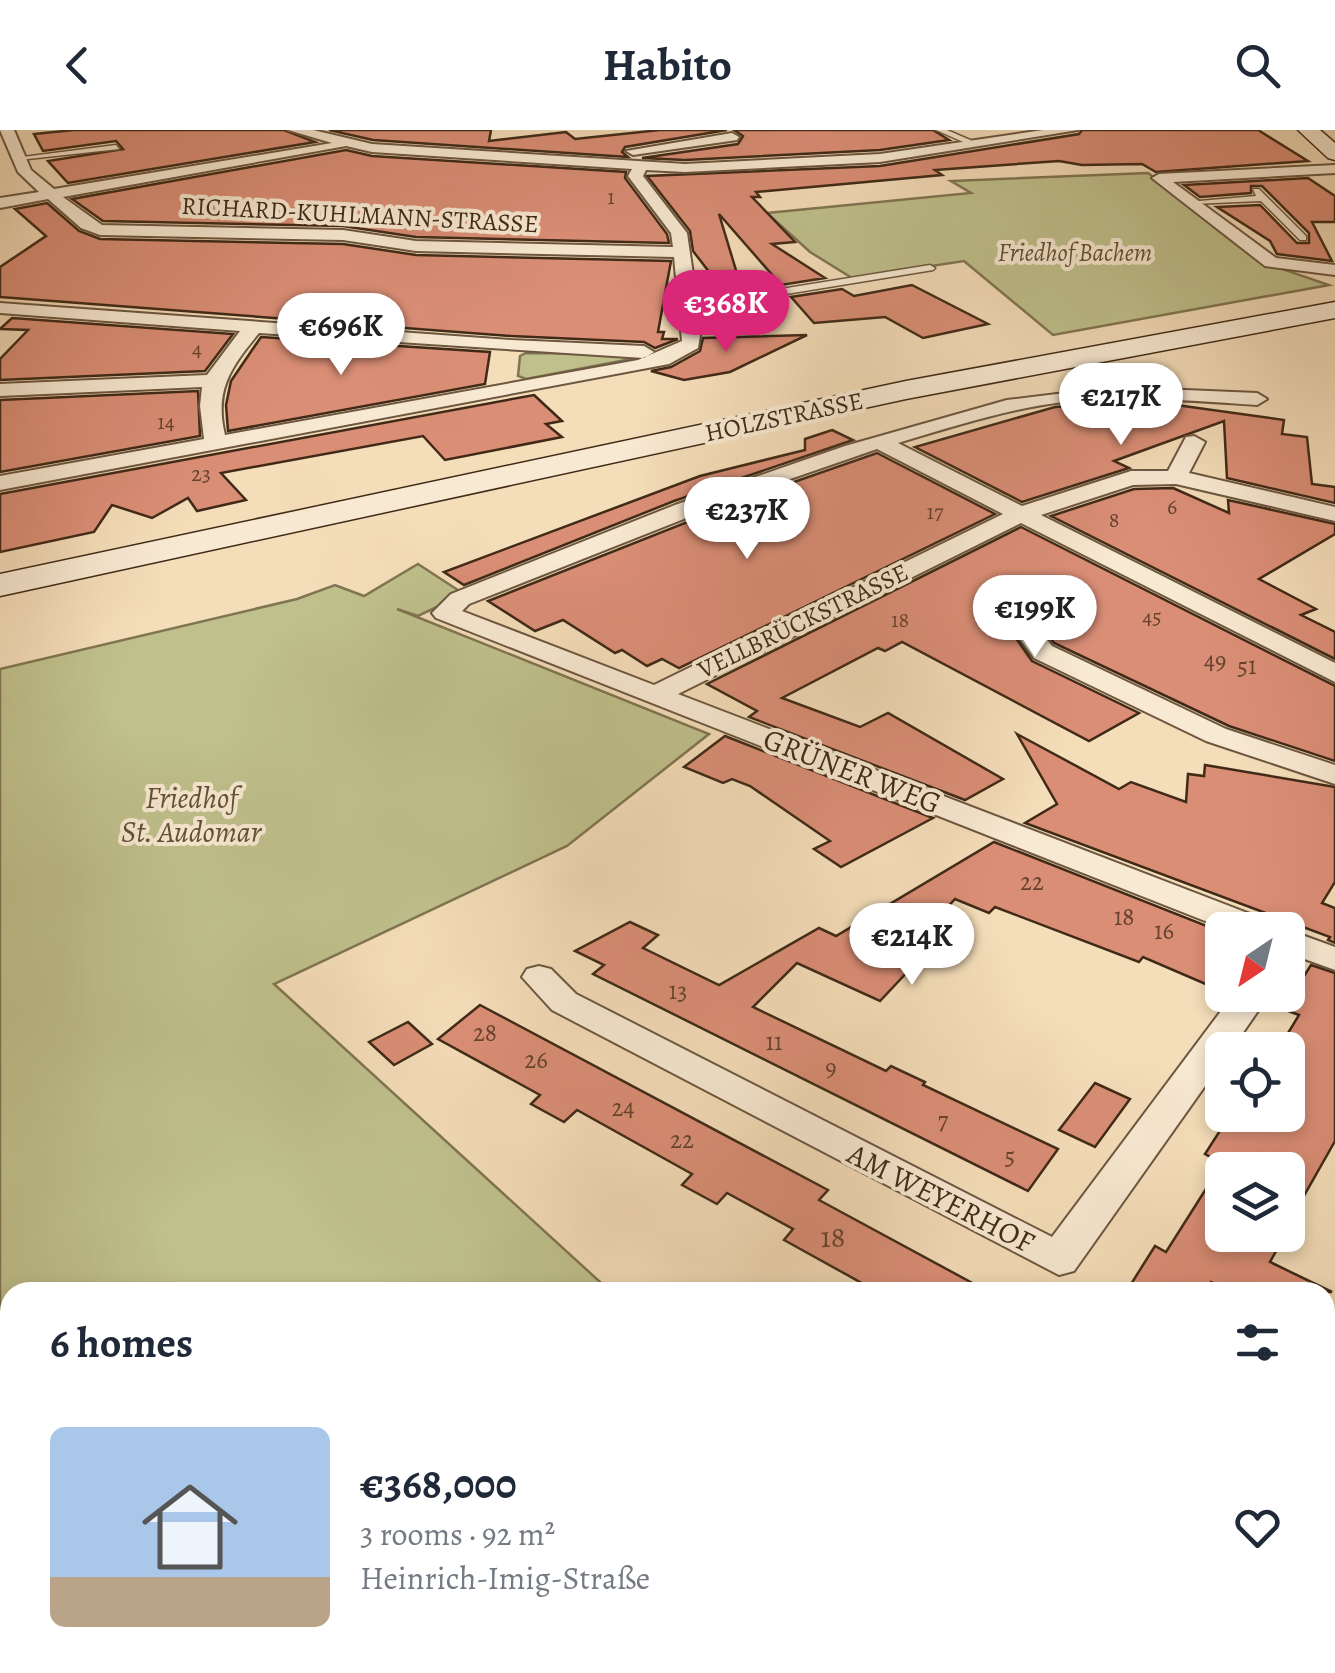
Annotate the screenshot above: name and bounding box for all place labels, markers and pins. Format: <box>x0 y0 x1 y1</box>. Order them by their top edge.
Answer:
pin: €368K <box>656 270 796 355</box>
pin: €696K <box>271 293 411 378</box>
pin: €217K <box>1051 363 1191 448</box>
pin: €237K <box>677 477 817 562</box>
pin: €199K <box>965 575 1105 660</box>
pin: €214K <box>842 903 982 988</box>

